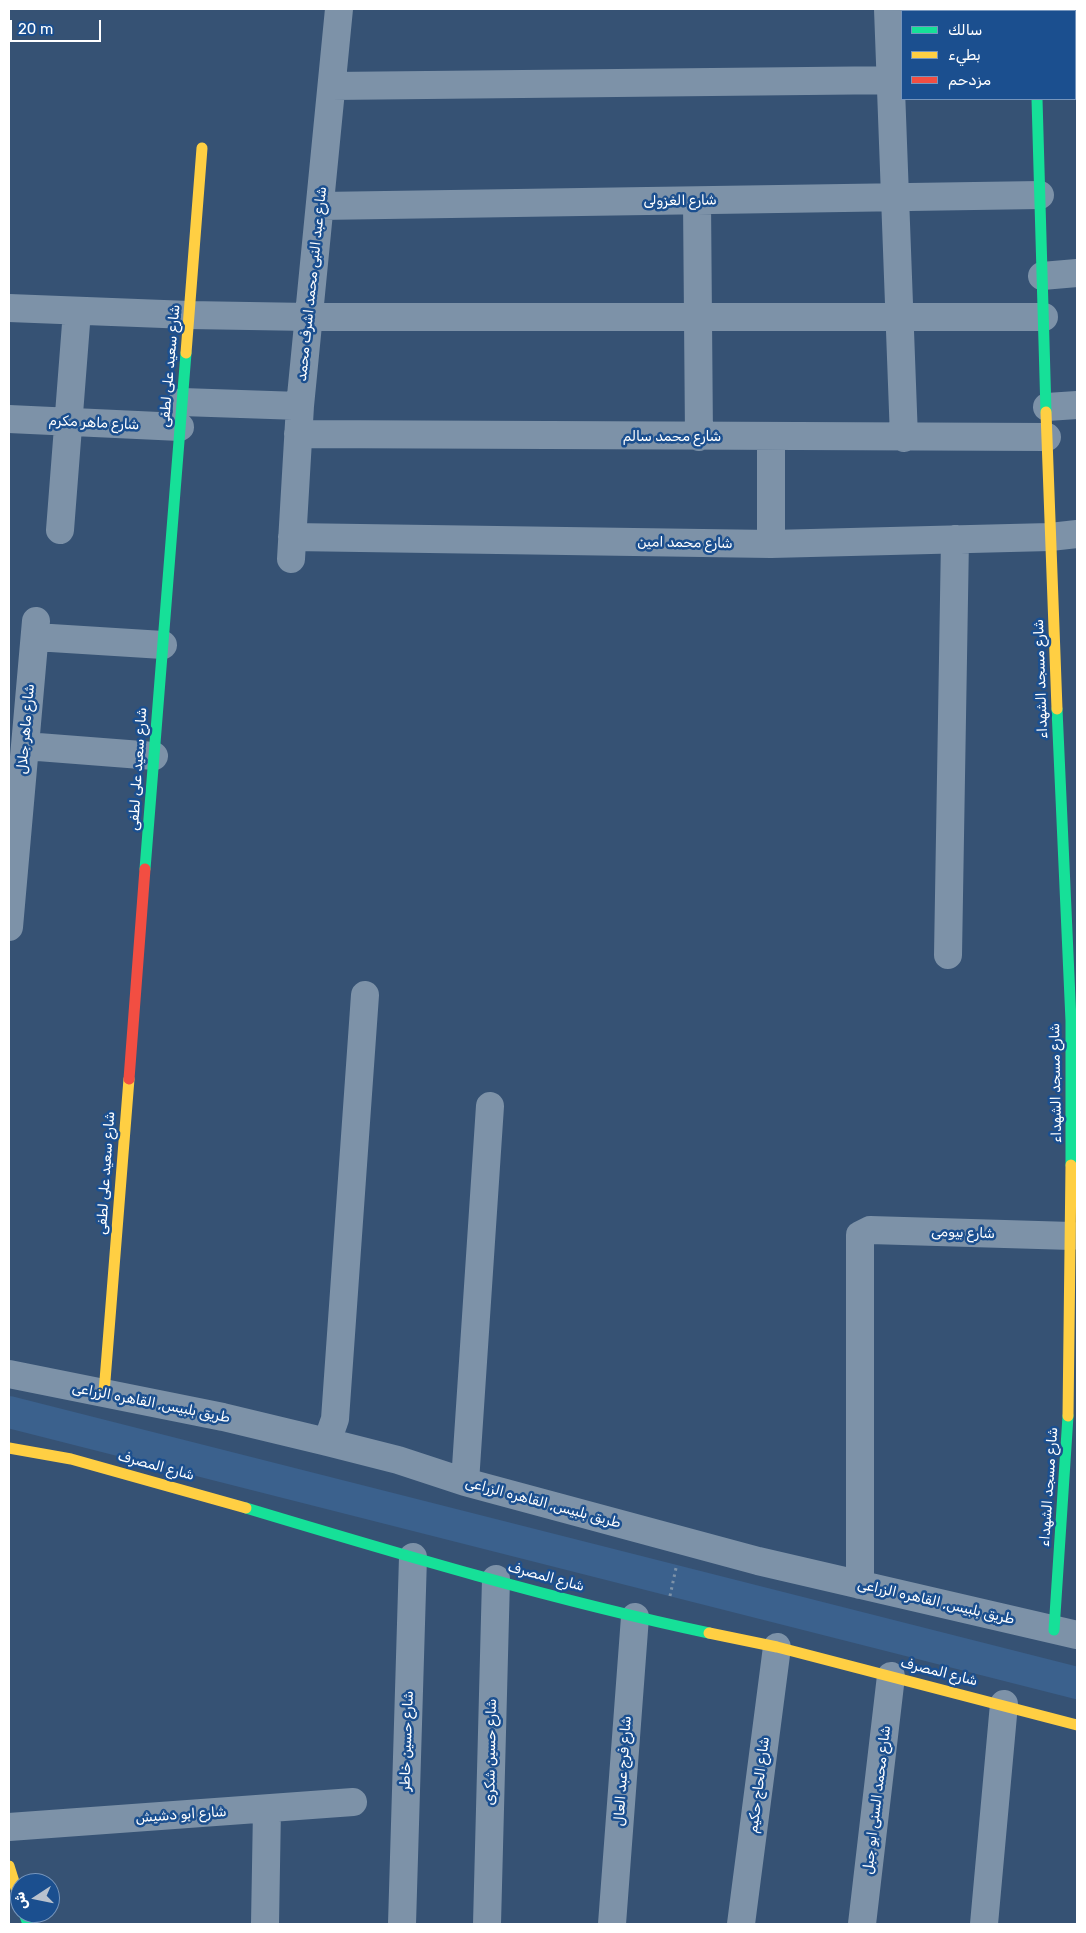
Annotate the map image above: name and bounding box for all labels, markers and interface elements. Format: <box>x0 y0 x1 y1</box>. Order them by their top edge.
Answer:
scale bar <box>12 10 104 42</box>
legend <box>901 10 1076 100</box>
text: 20 m <box>18 20 53 38</box>
text: سالك <box>948 21 983 39</box>
text: بطيء <box>948 46 981 64</box>
text: مزدحم <box>948 71 991 89</box>
street label: شارع عبد النبى محمد اشرف محمد <box>293 186 331 382</box>
street label: شارع الغزولى <box>643 192 717 210</box>
street label: شارع سعيد على لطفى <box>156 304 184 428</box>
street label: شارع ماهر مكرم <box>48 412 140 434</box>
street label: شارع محمد سالم <box>623 429 721 445</box>
street label: شارع محمد امين <box>637 534 733 552</box>
street label: شارع مسجد الشهداء <box>1031 619 1051 739</box>
street label: شارع ماهر جلال <box>14 683 38 775</box>
street label: شارع سعيد على لطفى <box>125 707 151 831</box>
street label: شارع مسجد الشهداء <box>1047 1023 1065 1143</box>
street label: شارع سعيد على لطفى <box>93 1111 119 1235</box>
street label: شارع بيومى <box>931 1223 995 1243</box>
street label: طريق بلبيس, القاهره الزراعى <box>71 1379 231 1427</box>
street label: شارع مسجد الشهداء <box>1036 1427 1062 1547</box>
street label: شارع المصرف <box>116 1448 196 1484</box>
street label: طريق بلبيس, القاهره الزراعى <box>463 1474 623 1532</box>
street label: شارع المصرف <box>506 1559 586 1595</box>
street label: طريق بلبيس, القاهره الزراعى <box>856 1576 1016 1628</box>
street label: شارع المصرف <box>899 1654 979 1690</box>
street label: شارع حسين خاطر <box>397 1691 417 1791</box>
street label: شارع حسين شكرى <box>482 1698 500 1806</box>
street label: شارع فرج عبد العال <box>611 1715 635 1827</box>
street label: شارع محمد السنى ابو جبل <box>860 1725 894 1875</box>
street label: شارع الحاج حكيم <box>745 1736 773 1834</box>
street label: شارع ابو دشيش <box>135 1803 227 1827</box>
north arrow <box>10 1873 60 1923</box>
text: ش <box>11 1890 31 1911</box>

